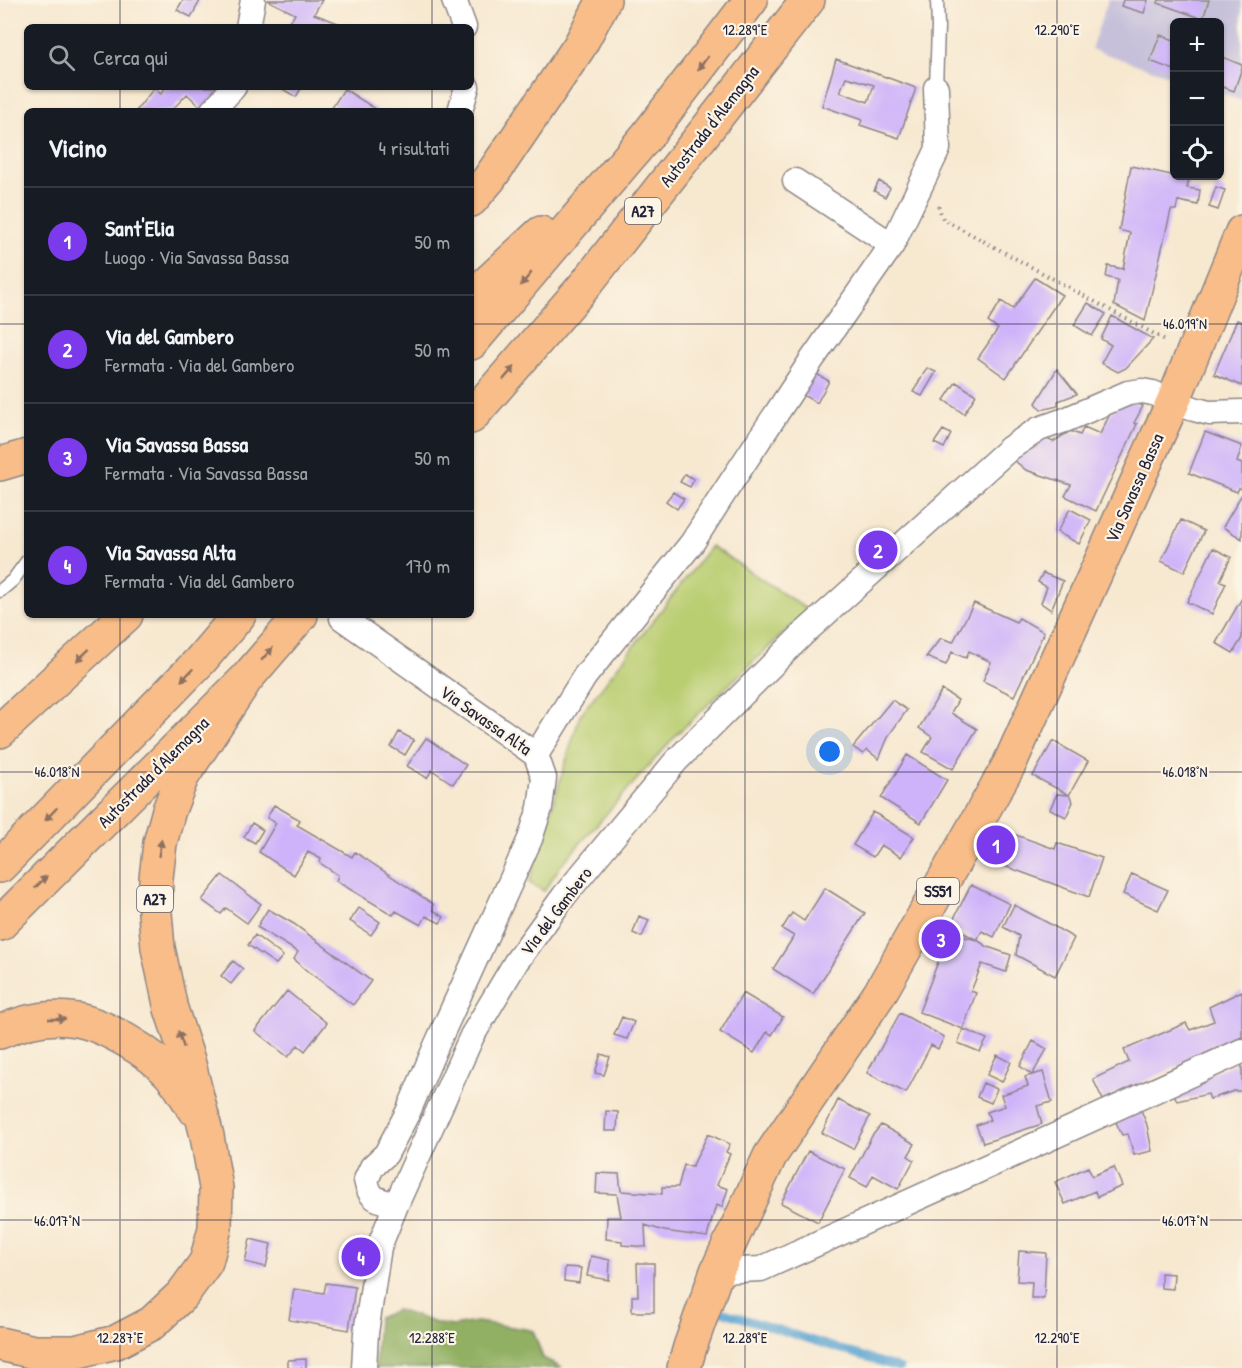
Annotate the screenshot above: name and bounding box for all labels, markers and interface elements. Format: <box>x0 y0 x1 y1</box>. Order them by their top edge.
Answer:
map controls <box>1170 18 1224 180</box>
button: + <box>1170 18 1224 72</box>
text: 12.289°E <box>723 19 768 40</box>
text: 12.290°E <box>1034 19 1080 40</box>
search box <box>24 24 474 90</box>
icon: search <box>45 41 78 74</box>
text: Cerca qui <box>93 42 168 72</box>
one-way arrow <box>697 56 709 71</box>
street label: Autostrada d'Alemagna <box>654 60 764 192</box>
button: − <box>1170 72 1224 126</box>
button: locate <box>1170 126 1224 180</box>
text: Vicino <box>48 130 107 165</box>
text: 4 risultati <box>379 134 450 161</box>
road number: A27 <box>625 198 661 224</box>
text: Sant'Elia <box>105 213 174 243</box>
text: 1 <box>64 228 71 255</box>
text: 50 m <box>414 228 450 255</box>
text: Luogo · Via Savassa Bassa <box>105 243 289 270</box>
one-way arrow <box>519 271 532 287</box>
text: 46.019°N <box>1163 313 1207 334</box>
text: Via del Gambero <box>105 321 234 351</box>
text: 2 <box>63 336 72 363</box>
text: 50 m <box>414 336 450 363</box>
text: Fermata · Via del Gambero <box>105 351 294 378</box>
one-way arrow <box>502 366 515 381</box>
text: Via Savassa Bassa <box>105 429 248 459</box>
street label: Via Savassa Bassa <box>1099 429 1169 547</box>
text: 3 <box>63 444 72 471</box>
text: 50 m <box>414 444 450 471</box>
text: Fermata · Via Savassa Bassa <box>105 459 308 486</box>
pin: 2 <box>858 528 898 572</box>
text: Via Savassa Alta <box>105 537 236 567</box>
text: 4 <box>64 552 71 579</box>
text: 170 m <box>406 552 450 579</box>
text: Fermata · Via del Gambero <box>105 567 294 594</box>
one-way arrow <box>260 647 273 662</box>
one-way arrow <box>75 648 90 662</box>
one-way arrow <box>180 667 194 681</box>
street label: Via Savassa Alta <box>435 679 537 761</box>
street label: Autostrada d'Alemagna <box>92 711 214 833</box>
your location <box>815 737 844 766</box>
text: 46.018°N <box>35 761 79 782</box>
text: 46.018°N <box>1163 761 1207 782</box>
one-way arrow <box>44 807 58 821</box>
pin: 1 <box>976 822 1016 868</box>
one-way arrow <box>156 838 165 857</box>
street label: Via del Gambero <box>514 861 598 961</box>
one-way arrow <box>34 876 48 890</box>
road number: SS51 <box>917 878 959 904</box>
road number: A27 <box>137 886 173 912</box>
pin: 3 <box>922 916 960 962</box>
one-way arrow <box>47 1015 66 1024</box>
one-way arrow <box>176 1030 185 1048</box>
text: 46.017°N <box>34 1210 80 1231</box>
text: 46.017°N <box>1162 1210 1208 1231</box>
pin: 4 <box>342 1234 380 1280</box>
text: 12.287°E <box>97 1327 144 1348</box>
text: 12.288°E <box>409 1327 455 1348</box>
text: 12.289°E <box>723 1327 768 1348</box>
text: 12.290°E <box>1034 1327 1080 1348</box>

